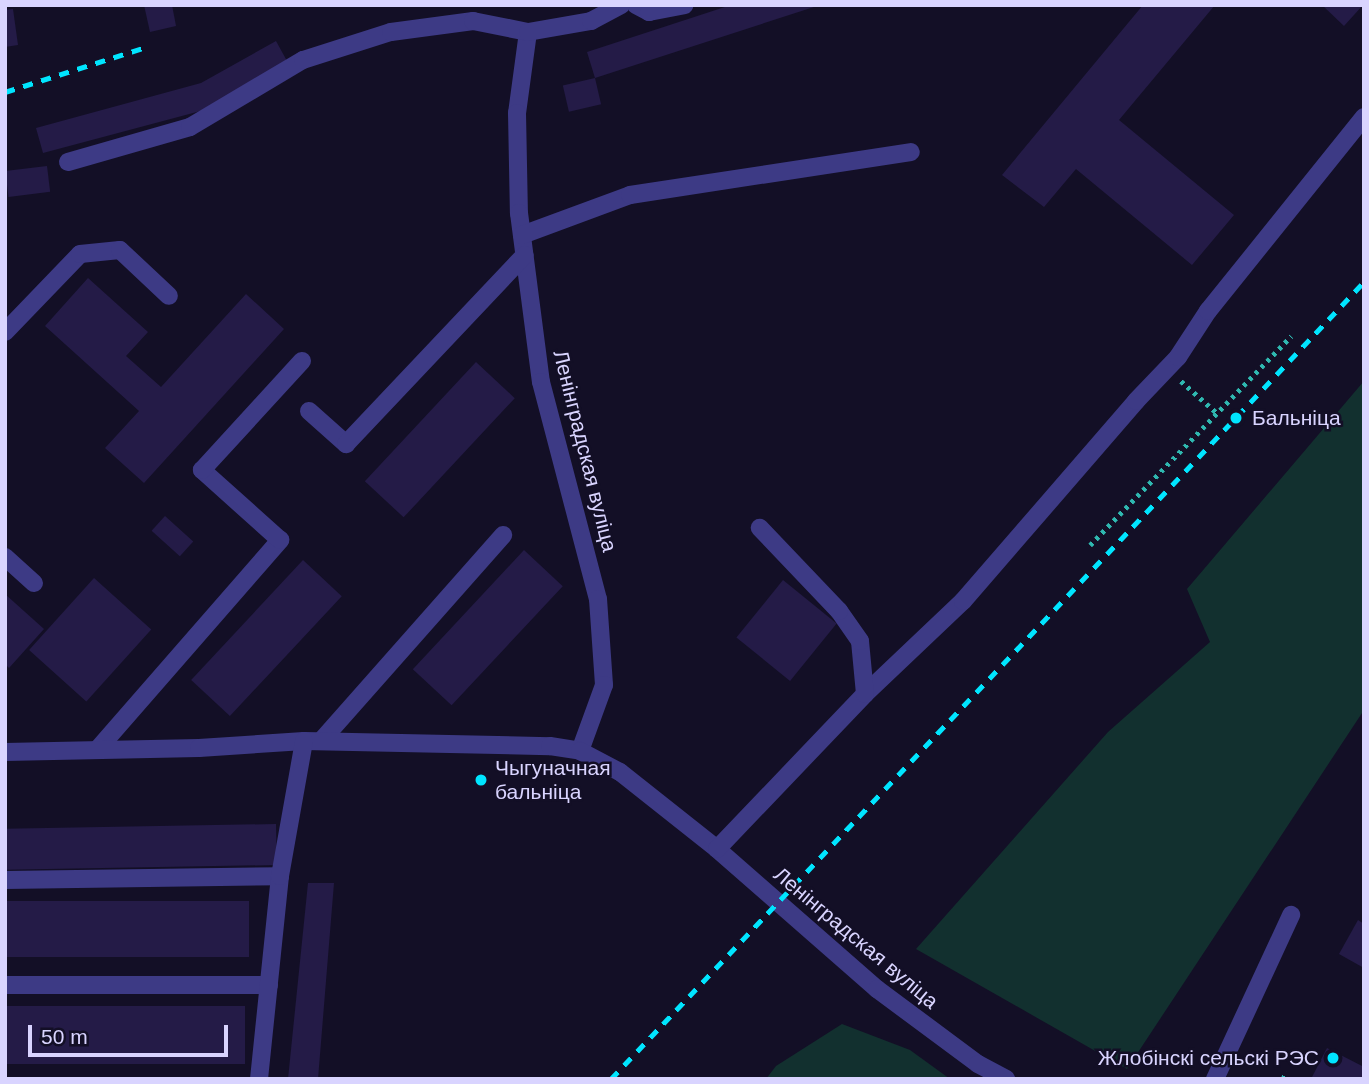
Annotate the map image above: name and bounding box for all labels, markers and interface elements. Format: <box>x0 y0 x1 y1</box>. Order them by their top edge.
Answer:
street label: Ленінградская вуліца <box>548 348 622 554</box>
place label: Бальніца <box>1252 405 1341 431</box>
marker: Бальніца <box>1226 408 1246 428</box>
place label: Чыгуначная бальніца <box>495 755 611 805</box>
marker: Чыгуначная бальніца <box>473 772 489 788</box>
street label: Ленінградская вуліца <box>769 862 943 1014</box>
scale bar <box>32 1010 231 1054</box>
text: 50 m <box>41 1025 88 1048</box>
place label: Жлобінскі сельскі РЭС <box>1098 1045 1319 1071</box>
marker: Жлобінскі сельскі РЭС <box>1325 1050 1341 1066</box>

